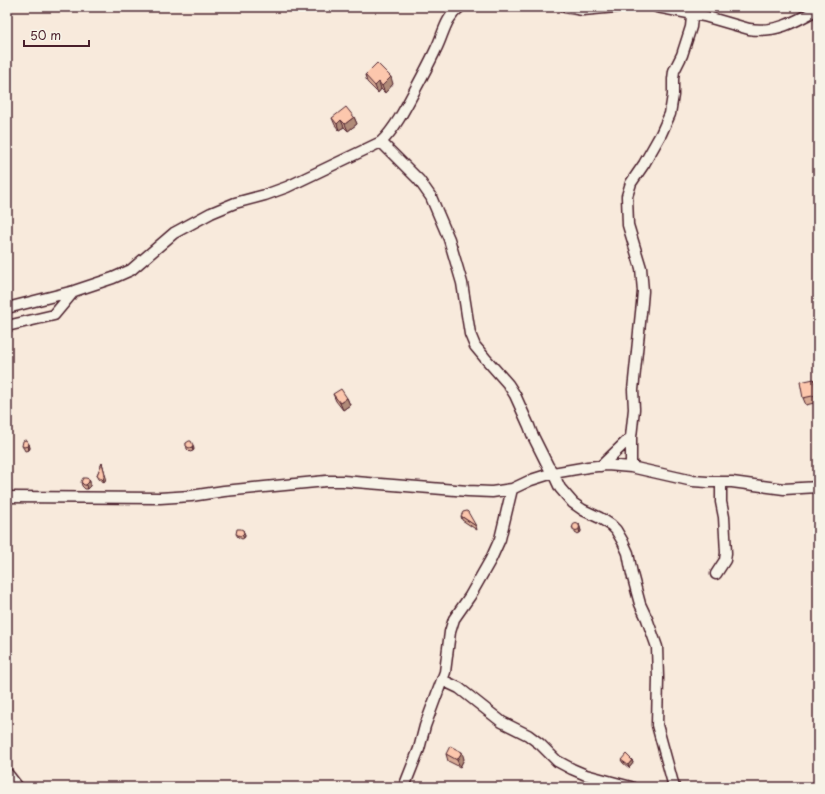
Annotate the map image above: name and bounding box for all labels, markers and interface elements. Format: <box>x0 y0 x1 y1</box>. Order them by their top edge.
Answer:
scale bar <box>24 22 89 48</box>
text: 50 m <box>30 26 61 44</box>

